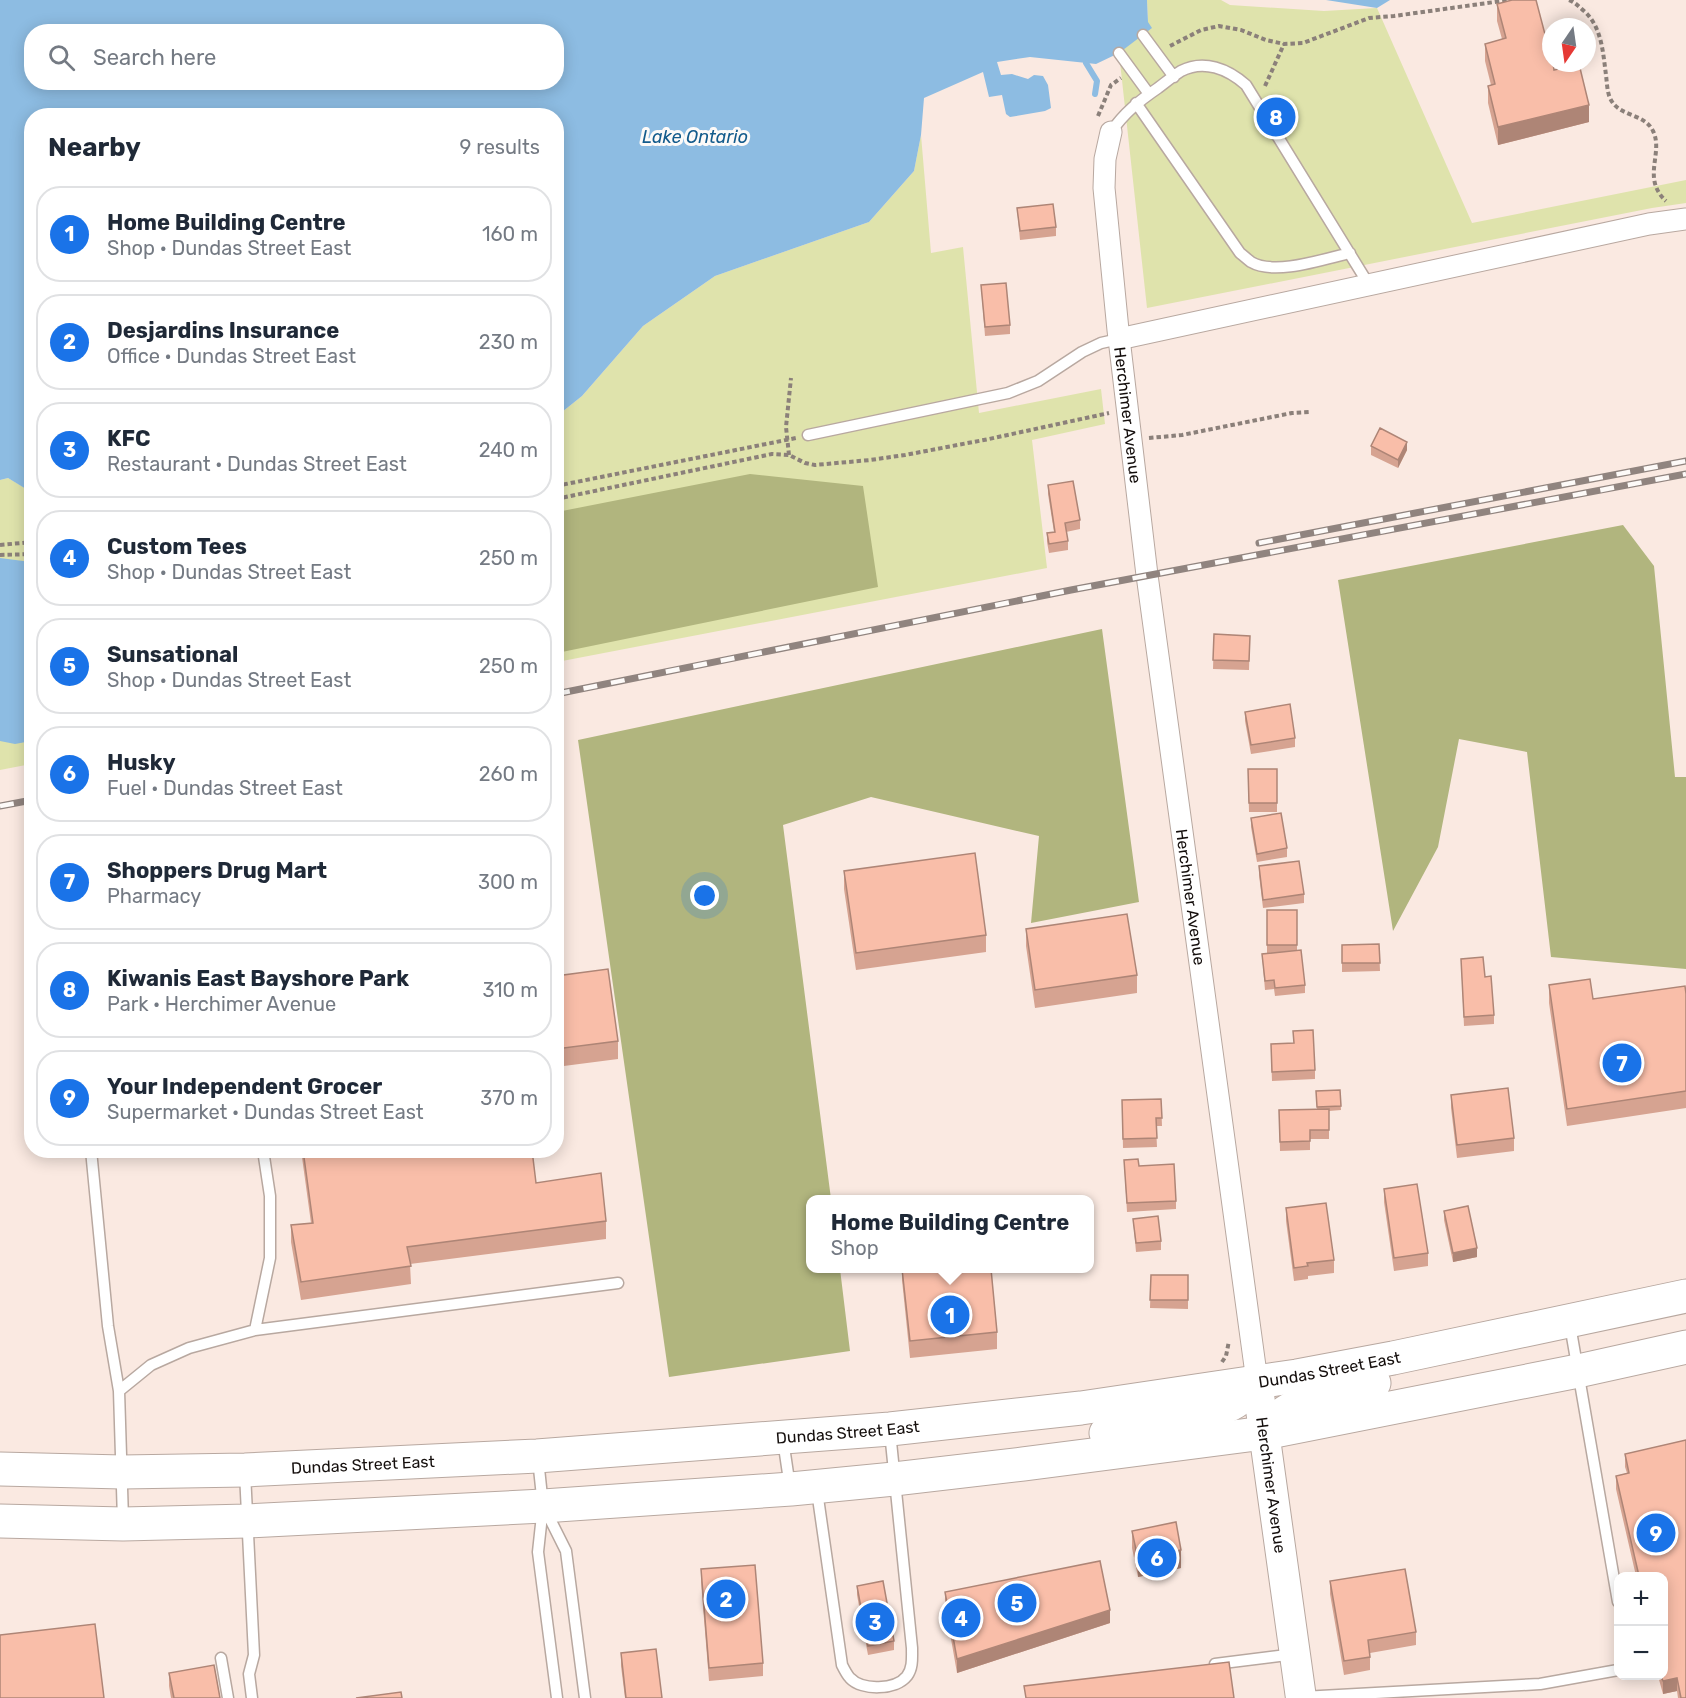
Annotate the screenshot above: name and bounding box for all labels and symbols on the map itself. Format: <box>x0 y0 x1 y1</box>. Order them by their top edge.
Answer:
north arrow <box>1542 18 1596 72</box>
pin: 8 <box>1256 94 1296 140</box>
water label: Lake Ontario <box>642 126 748 148</box>
street label: Herchimer Avenue <box>1111 346 1146 484</box>
street label: Herchimer Avenue <box>1172 828 1210 966</box>
your location <box>690 881 719 910</box>
pin: 7 <box>1602 1040 1642 1086</box>
pin: 1 <box>930 1292 970 1338</box>
street label: Dundas Street East <box>1257 1347 1402 1391</box>
street label: Dundas Street East <box>775 1416 920 1447</box>
street label: Herchimer Avenue <box>1253 1416 1290 1554</box>
street label: Dundas Street East <box>290 1451 435 1477</box>
pin: 9 <box>1636 1510 1676 1556</box>
pin: 6 <box>1138 1536 1176 1580</box>
pin: 2 <box>706 1576 746 1622</box>
pin: 5 <box>998 1580 1036 1626</box>
pin: 4 <box>942 1596 980 1640</box>
pin: 3 <box>856 1600 894 1644</box>

